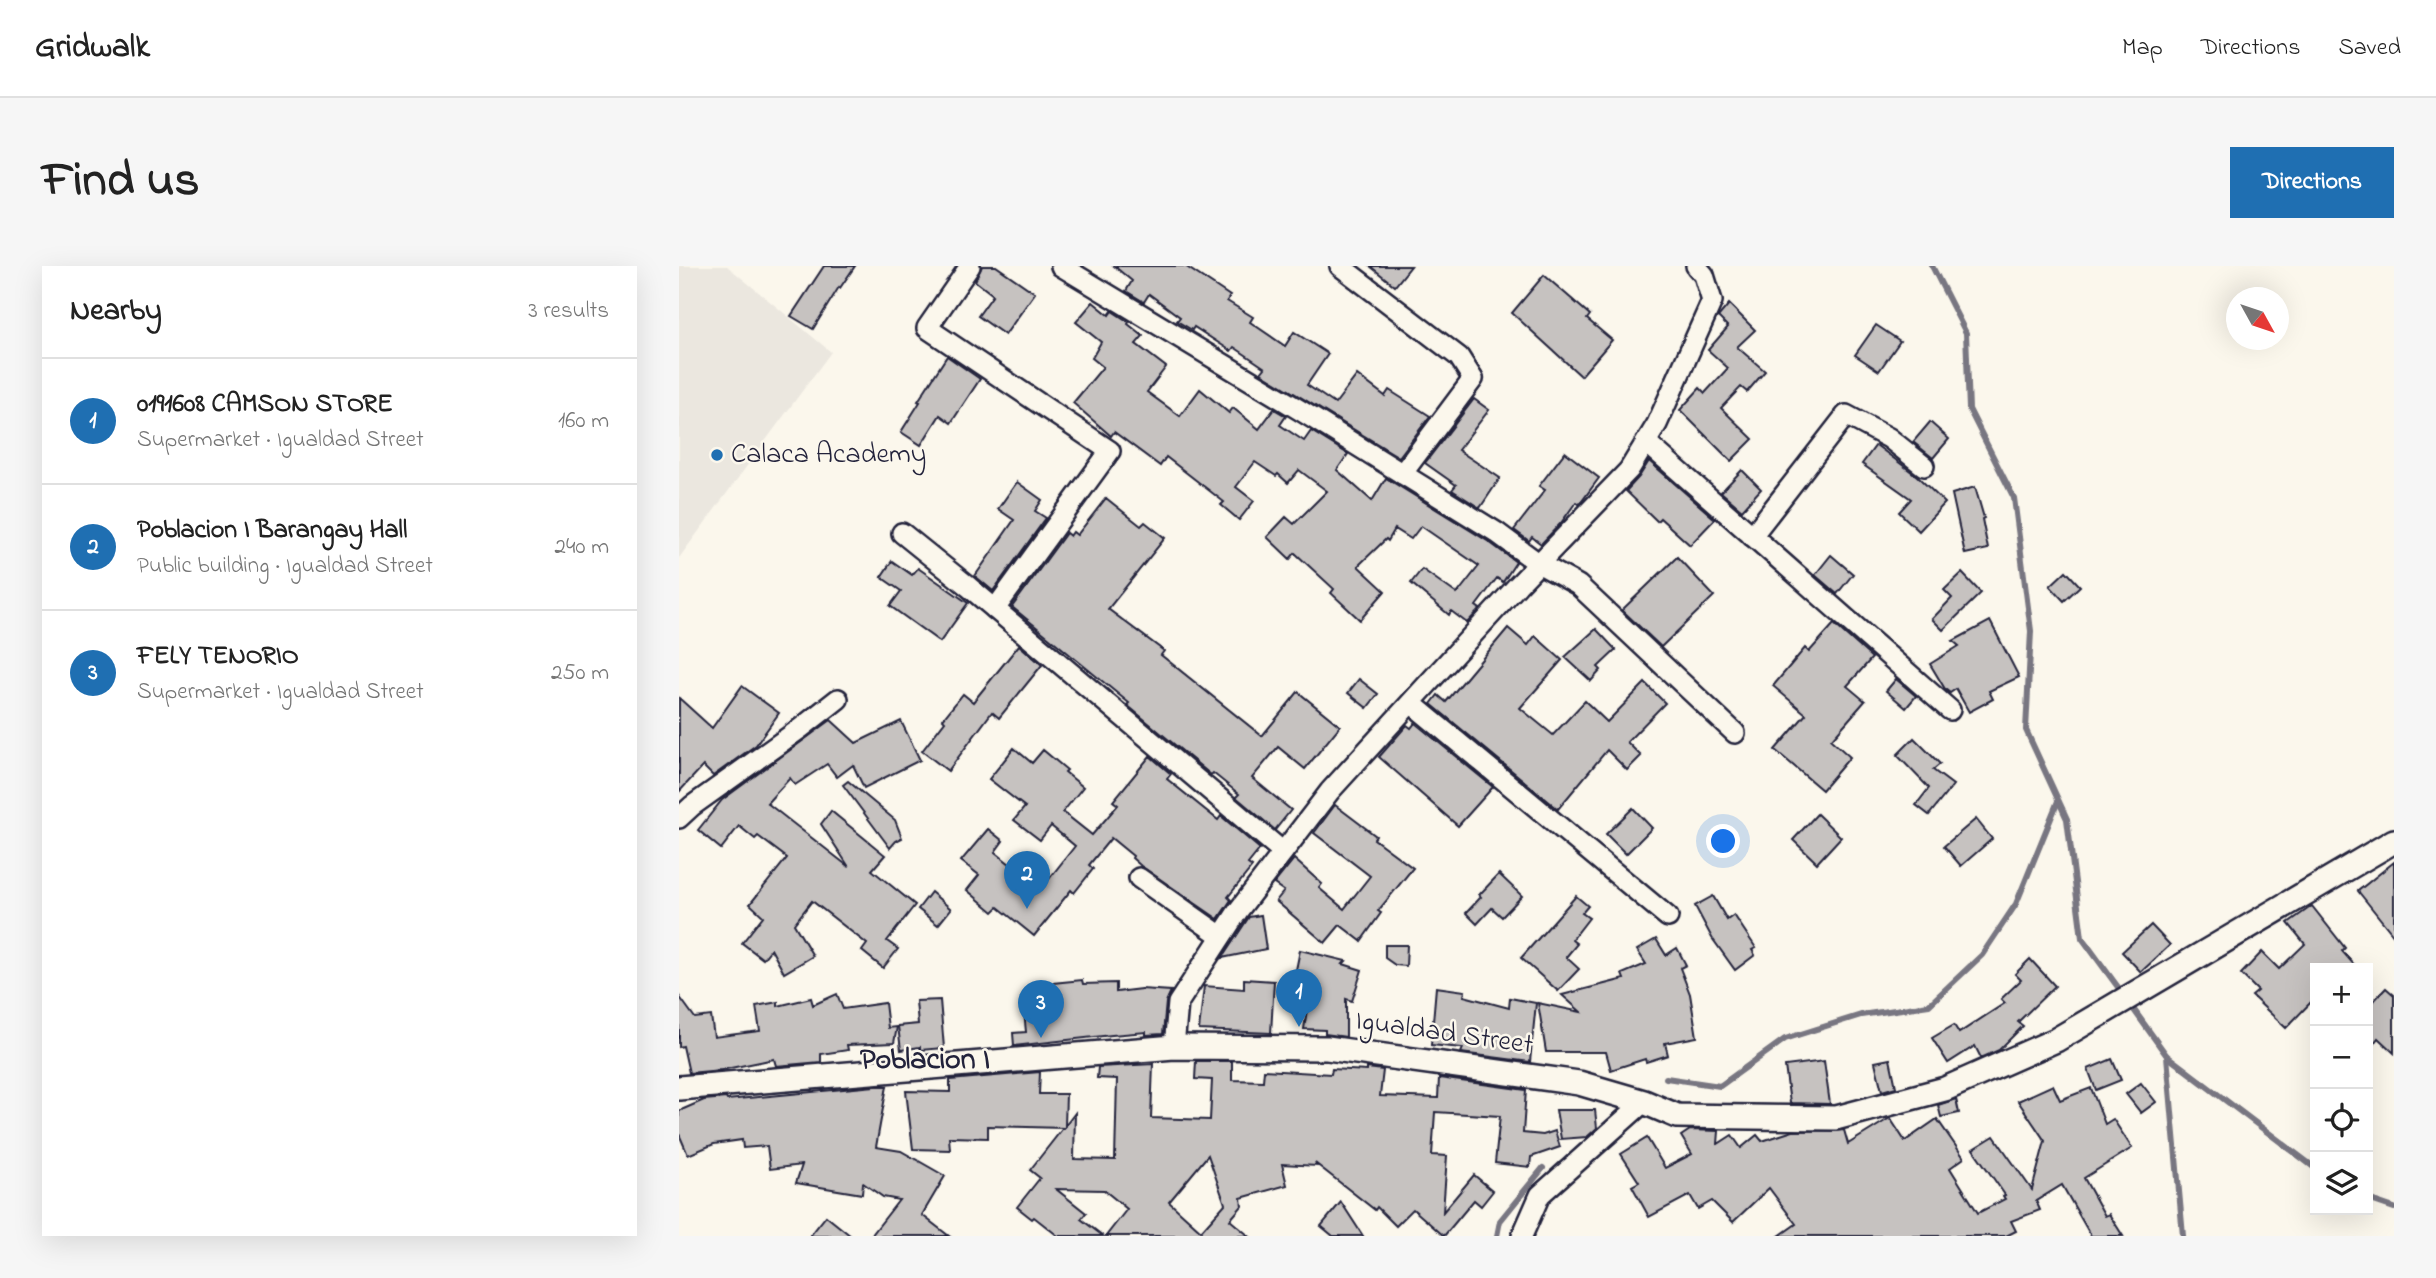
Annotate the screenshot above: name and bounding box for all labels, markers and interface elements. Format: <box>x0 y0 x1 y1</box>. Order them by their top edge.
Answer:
text: Gridwalk <box>35 24 150 72</box>
text: Map <box>2122 31 2163 66</box>
text: Directions <box>2201 31 2300 66</box>
text: Saved <box>2338 31 2401 66</box>
text: Find us <box>42 146 199 218</box>
button: Directions <box>2230 147 2394 218</box>
north arrow <box>2226 287 2289 350</box>
text: Nearby <box>70 290 162 334</box>
text: 3 results <box>528 295 609 328</box>
text: 0191608 CAMSON STORE <box>137 386 393 424</box>
text: 1 <box>89 405 97 438</box>
text: 160 m <box>558 405 609 438</box>
text: Supermarket · Igualdad Street <box>137 424 424 457</box>
place label: Calaca Academy <box>731 435 926 476</box>
marker: Calaca Academy <box>709 447 725 463</box>
text: Poblacion I Barangay Hall <box>137 512 407 550</box>
text: 2 <box>87 531 99 564</box>
text: 240 m <box>555 531 609 564</box>
text: Public building · Igualdad Street <box>137 550 433 583</box>
text: FELY TENORIO <box>137 638 299 676</box>
text: 3 <box>88 657 98 690</box>
text: 250 m <box>551 657 609 690</box>
text: Supermarket · Igualdad Street <box>137 676 424 709</box>
your location <box>1706 824 1740 858</box>
pin: 2 <box>1004 851 1050 909</box>
map controls <box>2310 963 2373 1215</box>
button: + <box>2310 963 2373 1026</box>
pin: 1 <box>1276 969 1322 1027</box>
pin: 3 <box>1018 980 1064 1038</box>
street label: Igualdad Street <box>1352 1001 1536 1067</box>
button: − <box>2310 1026 2373 1089</box>
district label: Poblacion I <box>860 1039 990 1083</box>
button: locate <box>2310 1089 2373 1152</box>
button: layers <box>2310 1152 2373 1215</box>

